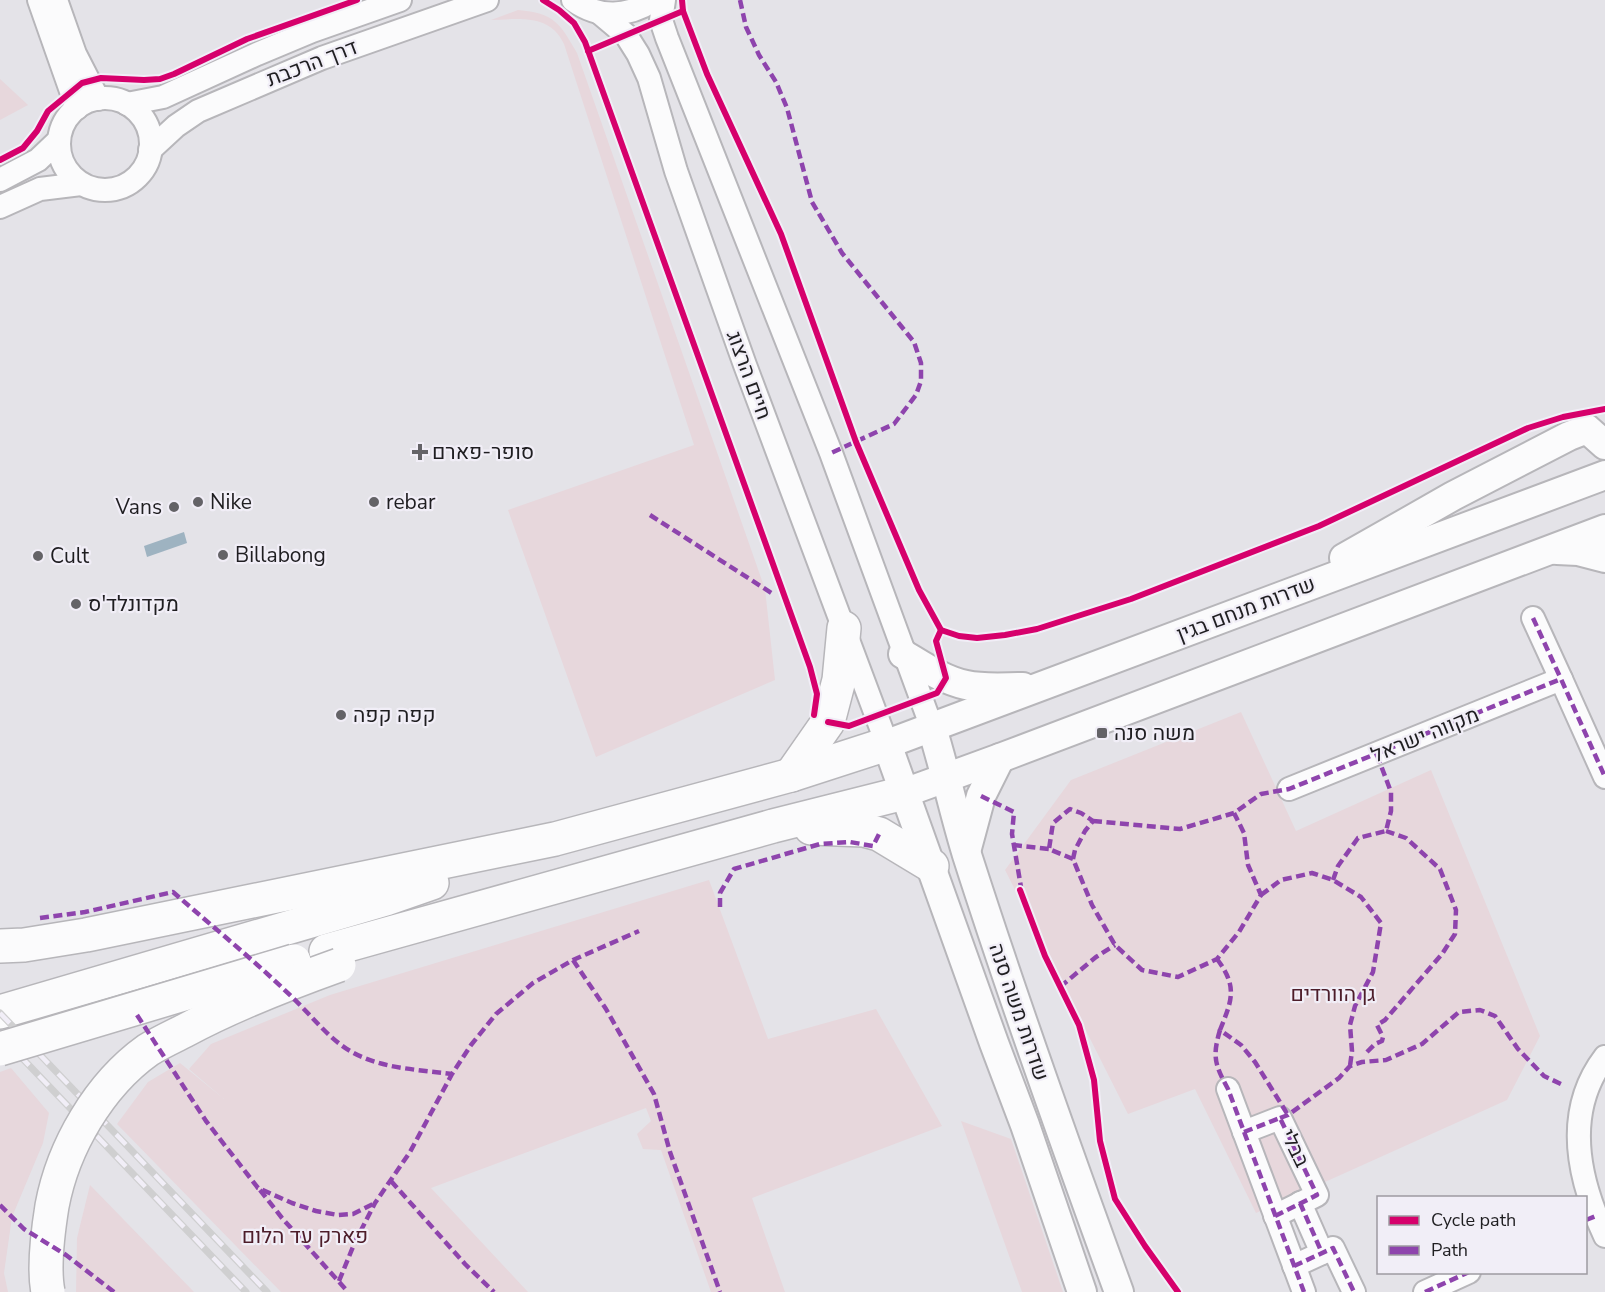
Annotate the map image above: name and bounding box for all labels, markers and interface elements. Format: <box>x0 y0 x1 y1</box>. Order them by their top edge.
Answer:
street label: דרך הרכבת <box>263 33 361 93</box>
street label: חיים הרצוג <box>720 327 778 423</box>
place label: סופר-פארם <box>432 438 534 466</box>
marker: סופר-פארם <box>413 445 427 459</box>
place label: Nike <box>210 488 252 516</box>
place label: rebar <box>386 488 436 516</box>
place label: Vans <box>115 493 162 521</box>
marker: Nike <box>191 495 205 509</box>
marker: rebar <box>367 495 381 509</box>
marker: Vans <box>167 500 181 514</box>
place label: Billabong <box>235 541 326 569</box>
place label: Cult <box>50 542 90 570</box>
marker: Billabong <box>216 548 230 562</box>
marker: Cult <box>31 549 45 563</box>
street label: שדרות מנחם בגין <box>1173 570 1319 648</box>
place label: מקדונלד'ס <box>88 590 179 618</box>
marker: מקדונלד'ס <box>69 597 83 611</box>
place label: קפה קפה <box>353 701 436 729</box>
street label: מקווה ישראל <box>1367 701 1483 769</box>
marker: קפה קפה <box>334 708 348 722</box>
place label: משה סנה <box>1114 719 1195 747</box>
marker: משה סנה <box>1095 726 1109 740</box>
street label: שדרות משה סנה <box>982 940 1056 1084</box>
park label: גן הוורדים <box>1290 980 1376 1008</box>
street label: בבלי <box>1274 1124 1316 1172</box>
legend <box>1377 1196 1587 1274</box>
text: Cycle path <box>1431 1208 1516 1232</box>
park label: פארק עד הלום <box>242 1222 368 1250</box>
text: Path <box>1431 1238 1468 1262</box>

